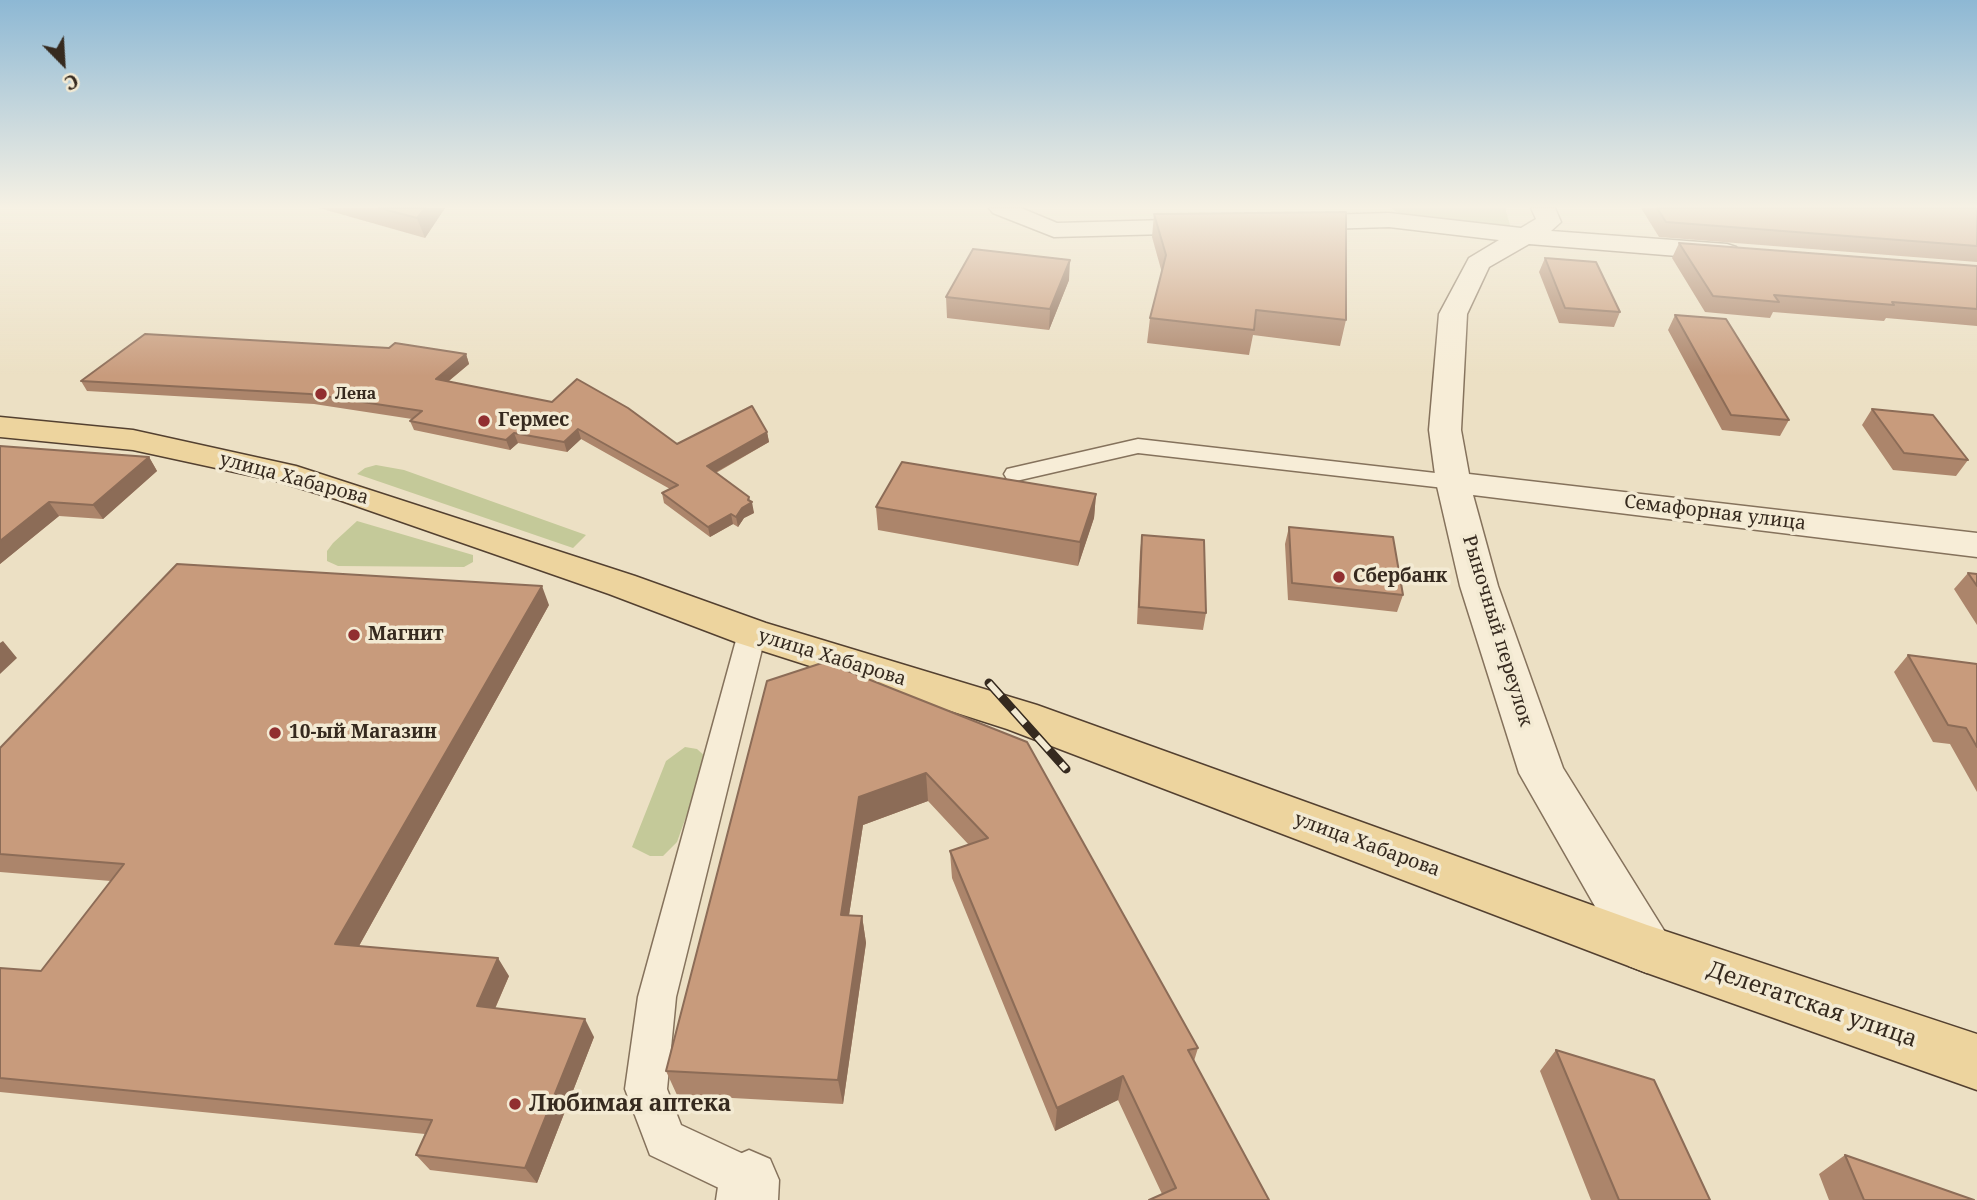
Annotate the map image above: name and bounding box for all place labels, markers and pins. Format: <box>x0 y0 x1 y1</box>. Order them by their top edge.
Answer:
place label: Лена <box>335 384 376 404</box>
marker: Лена <box>313 386 329 402</box>
place label: Гермес <box>498 410 569 432</box>
marker: Гермес <box>476 413 492 429</box>
place label: Сбербанк <box>1353 566 1447 588</box>
marker: Сбербанк <box>1331 569 1347 585</box>
place label: Магнит <box>368 624 444 646</box>
marker: Магнит <box>346 627 362 643</box>
place label: 10-ый Магазин <box>289 722 437 744</box>
marker: 10-ый Магазин <box>267 725 283 741</box>
place label: Любимая аптека <box>529 1090 731 1118</box>
marker: Любимая аптека <box>507 1096 523 1112</box>

